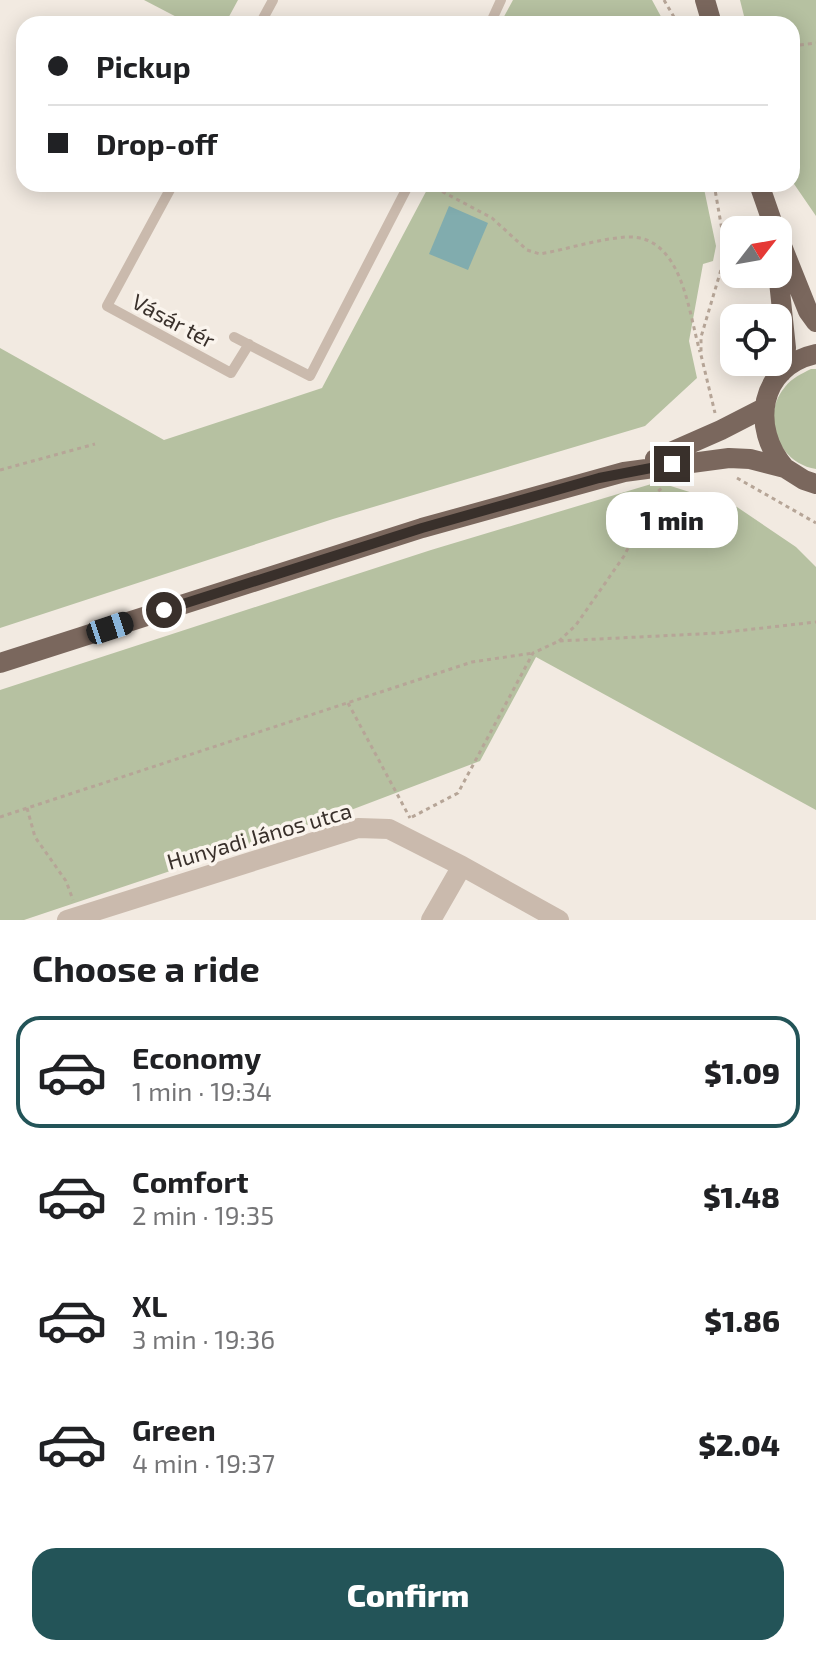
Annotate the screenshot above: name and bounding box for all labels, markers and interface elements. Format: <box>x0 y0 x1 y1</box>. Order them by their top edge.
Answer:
text: Pickup <box>96 48 191 84</box>
text: Drop-off <box>96 125 218 161</box>
north arrow <box>720 216 792 288</box>
map controls <box>720 216 792 376</box>
street label: Vásár tér <box>128 287 220 353</box>
button: locate <box>720 304 792 376</box>
route end <box>654 446 690 482</box>
callout: 1 min <box>606 492 738 548</box>
text: 1 min <box>640 504 704 535</box>
route start <box>146 592 182 628</box>
car <box>83 609 137 647</box>
street label: Hunyadi János utca <box>164 796 354 874</box>
text: Choose a ride <box>32 946 260 989</box>
icon: car <box>36 1036 108 1108</box>
text: Economy <box>132 1039 261 1075</box>
text: $1.09 <box>704 1054 780 1090</box>
text: 1 min · 19:34 <box>132 1075 272 1106</box>
icon: car <box>36 1160 108 1232</box>
text: Comfort <box>132 1163 249 1199</box>
text: $1.48 <box>703 1178 780 1214</box>
text: 2 min · 19:35 <box>132 1199 274 1230</box>
icon: car <box>36 1284 108 1356</box>
text: XL <box>132 1287 167 1323</box>
text: $1.86 <box>704 1302 780 1338</box>
text: 3 min · 19:36 <box>132 1323 275 1354</box>
icon: car <box>36 1408 108 1480</box>
text: Green <box>132 1411 216 1447</box>
text: $2.04 <box>698 1426 780 1462</box>
text: 4 min · 19:37 <box>132 1447 275 1478</box>
button: Confirm <box>32 1548 784 1640</box>

